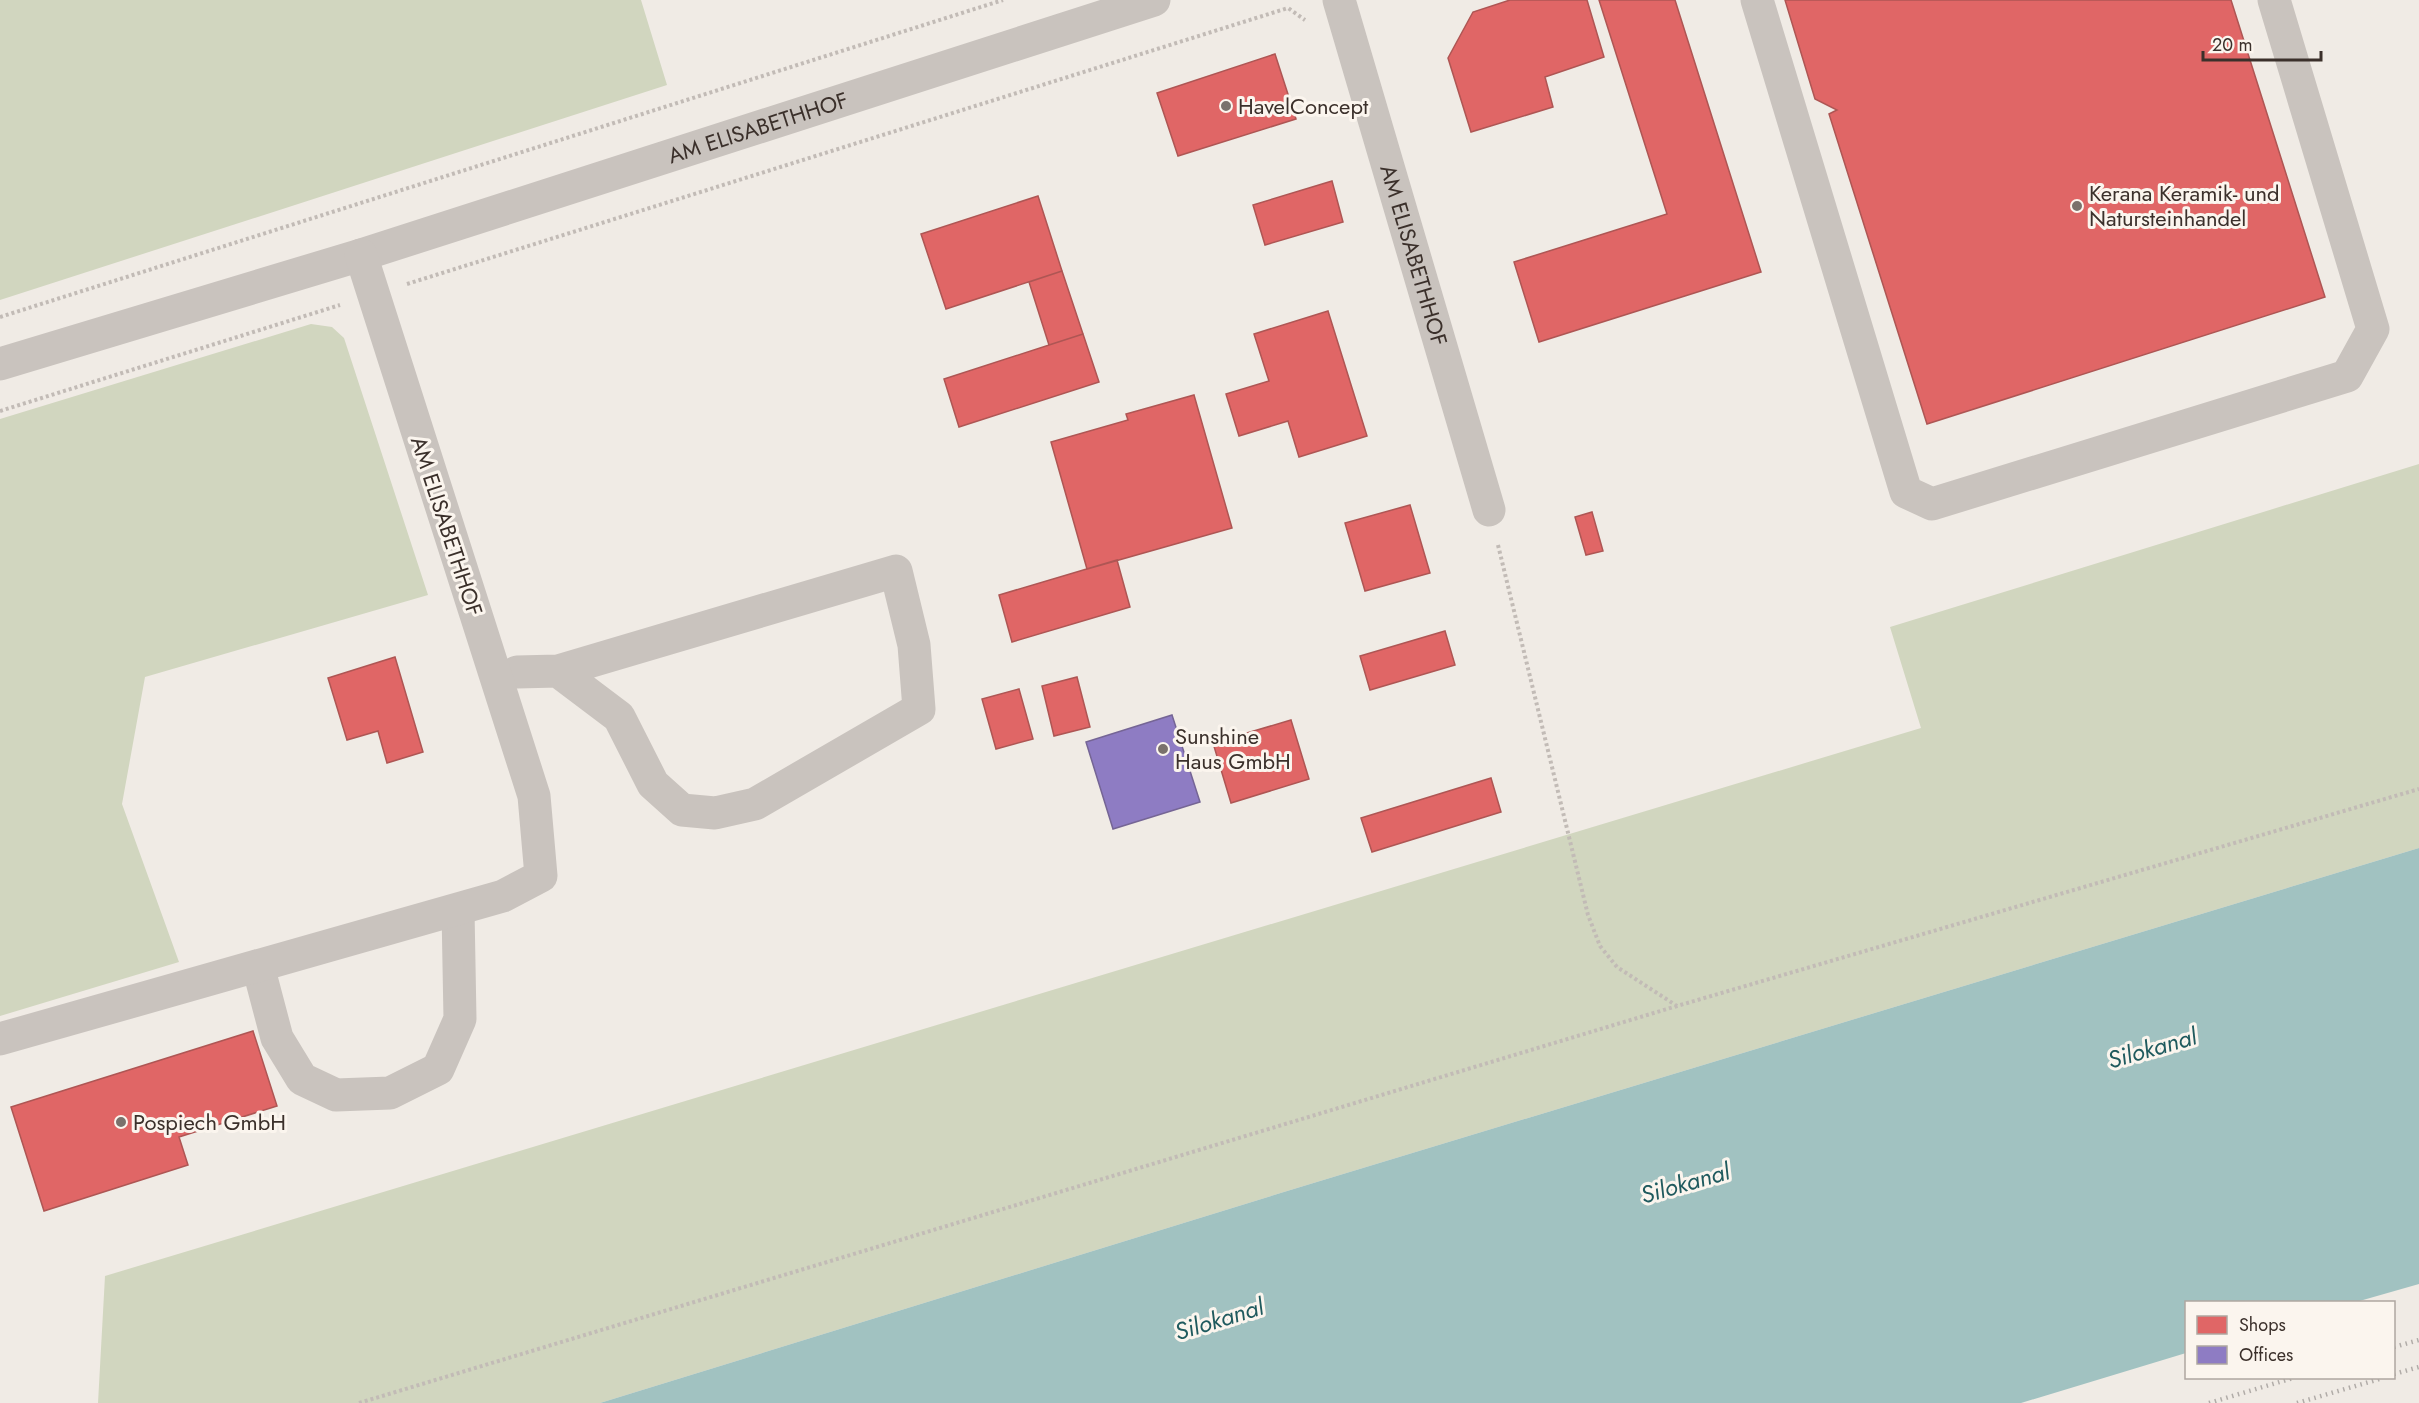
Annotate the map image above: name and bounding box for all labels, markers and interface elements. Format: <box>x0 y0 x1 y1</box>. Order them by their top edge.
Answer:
scale bar <box>2203 24 2322 62</box>
text: 20 m <box>2212 32 2252 58</box>
street label: AM ELISABETHHOF <box>664 83 852 171</box>
place label: HavelConcept <box>1238 90 1369 122</box>
marker: HavelConcept <box>1219 99 1233 113</box>
street label: AM ELISABETHHOF <box>1372 161 1456 350</box>
place label: Kerana Keramik- und Natursteinhandel <box>2089 177 2280 234</box>
marker: Kerana Keramik- und Natursteinhandel <box>2070 199 2084 213</box>
street label: AM ELISABETHHOF <box>403 432 491 620</box>
place label: Sunshine Haus GmbH <box>1175 720 1291 777</box>
marker: Sunshine Haus GmbH <box>1156 742 1170 756</box>
water label: Silokanal <box>2103 1018 2202 1077</box>
place label: Pospiech GmbH <box>133 1106 286 1138</box>
marker: Pospiech GmbH <box>114 1115 128 1129</box>
water label: Silokanal <box>1636 1153 1735 1212</box>
water label: Silokanal <box>1170 1288 1269 1349</box>
legend <box>2185 1301 2395 1379</box>
text: Shops <box>2239 1312 2286 1338</box>
text: Offices <box>2239 1342 2293 1368</box>

